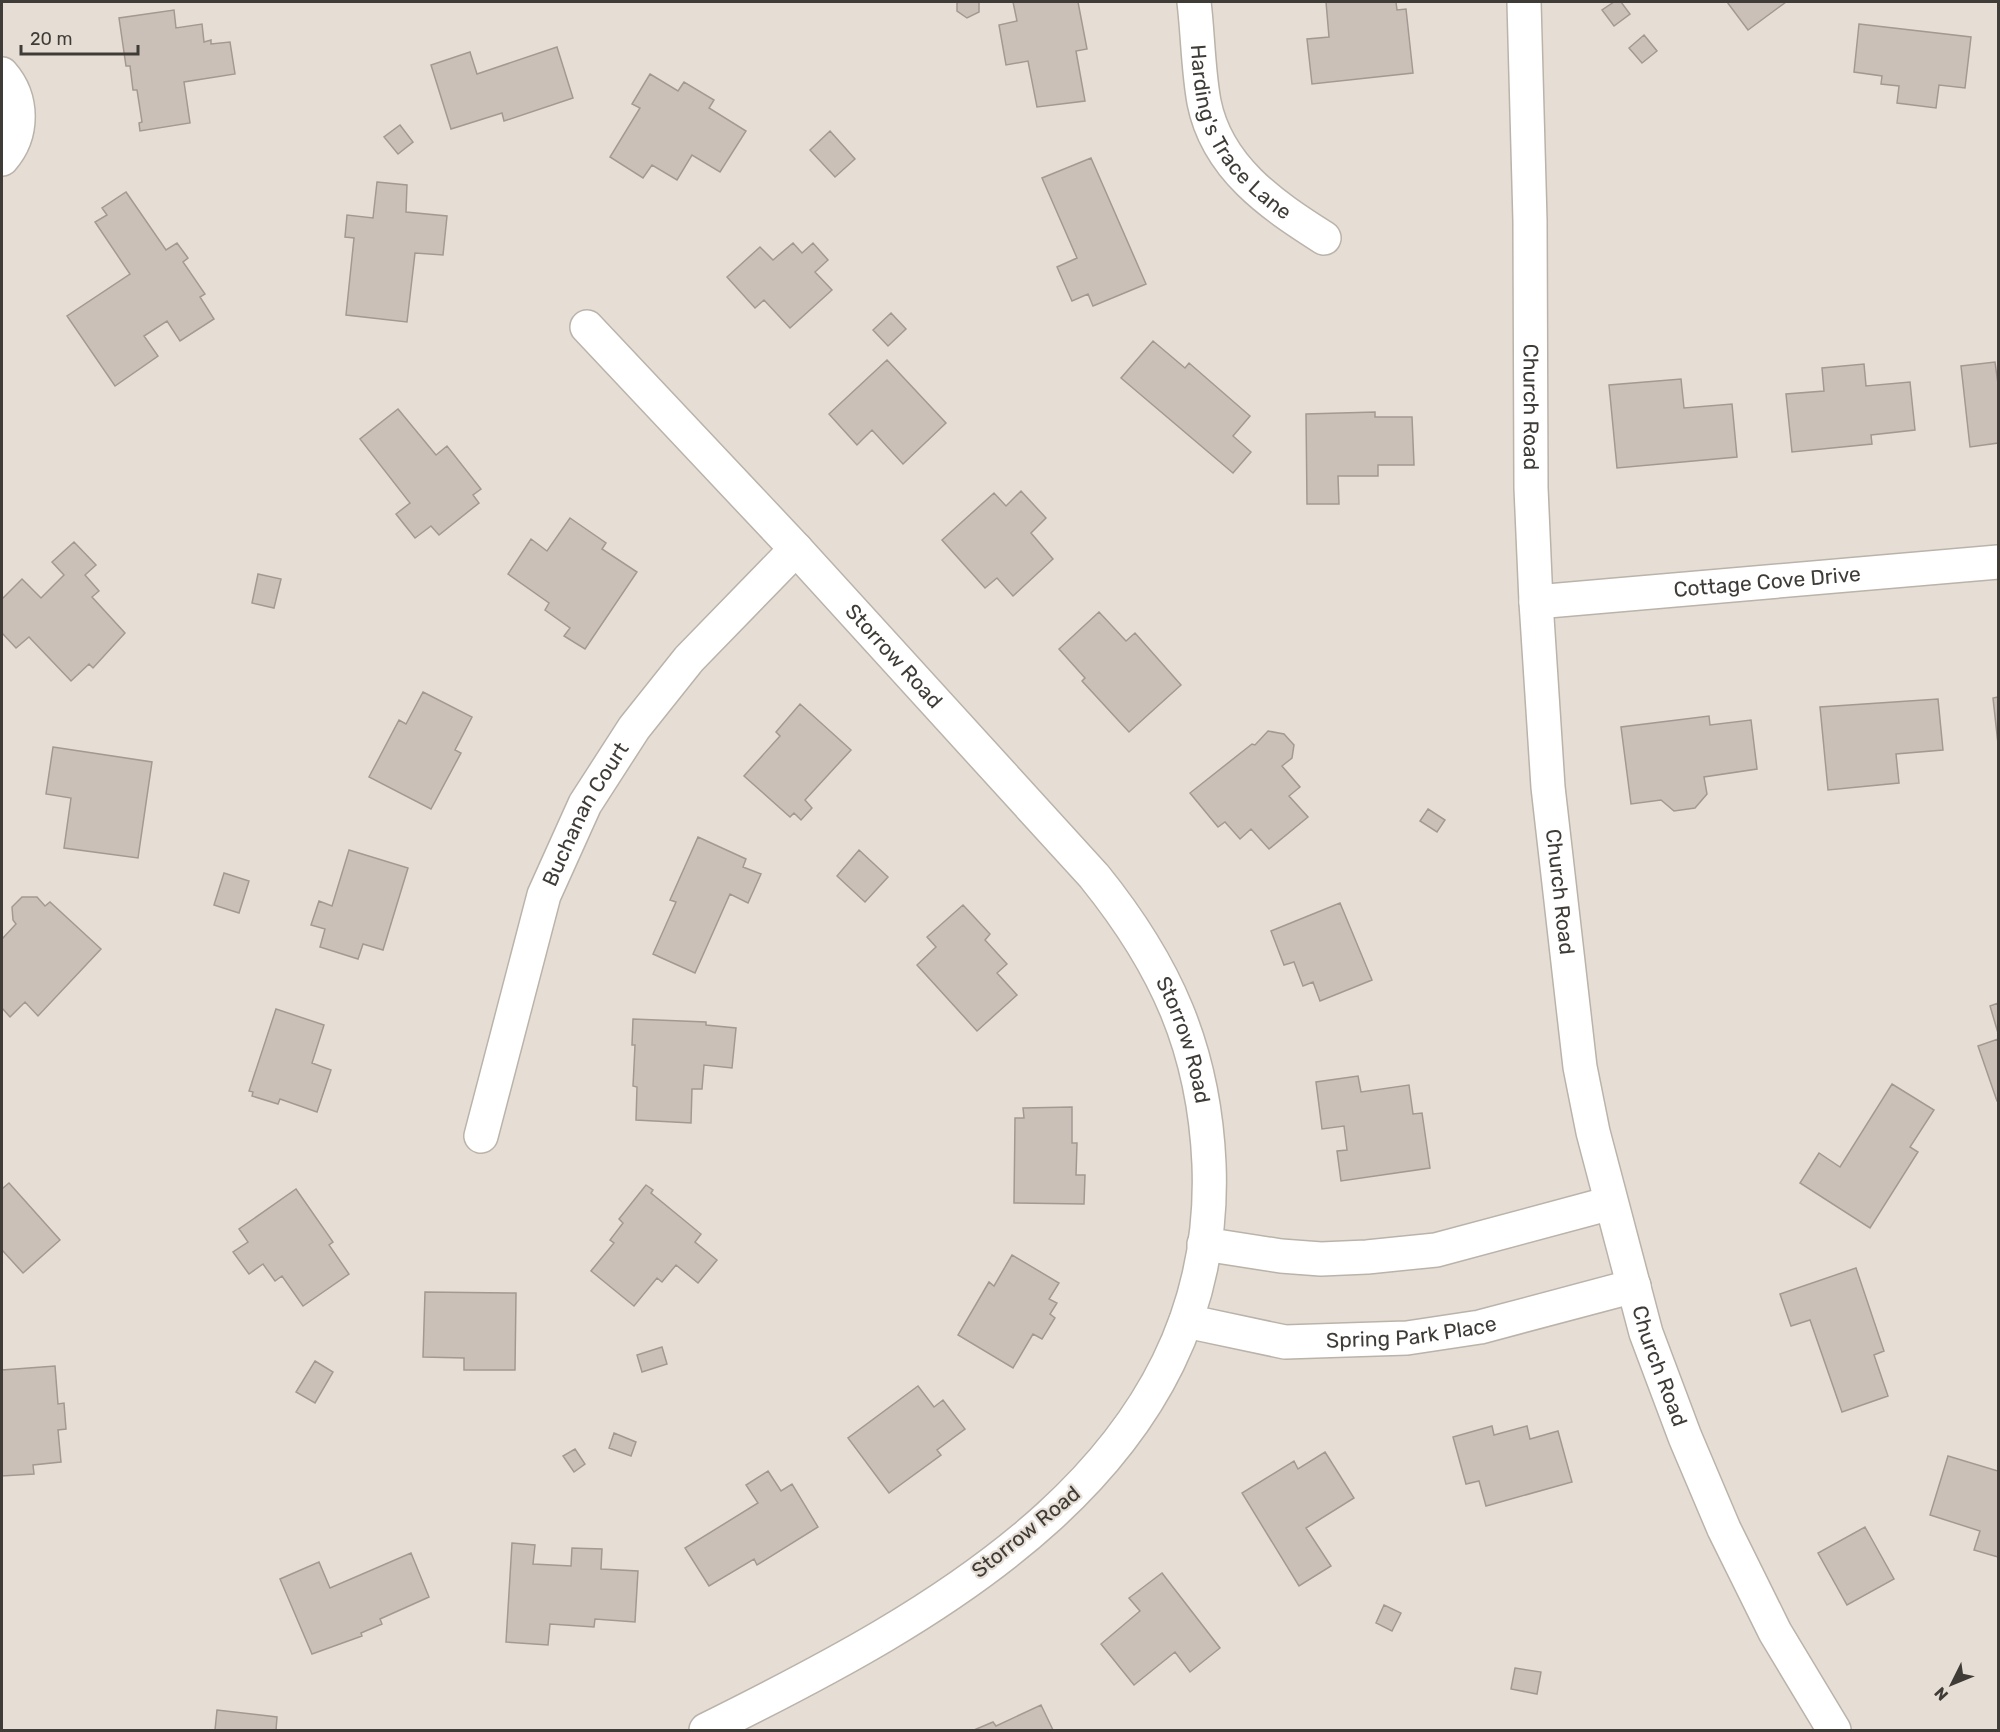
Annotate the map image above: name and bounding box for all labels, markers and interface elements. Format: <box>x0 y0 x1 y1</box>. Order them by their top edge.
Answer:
scale bar <box>21 18 138 56</box>
text: 20 m <box>30 28 72 50</box>
street label: Harding's Trace Lane <box>1186 43 1297 225</box>
street label: Church Road <box>1518 344 1544 470</box>
street label: Cottage Cove Drive <box>1672 561 1862 602</box>
street label: Storrow Road <box>840 599 948 713</box>
street label: Buchanan Court <box>537 737 634 890</box>
street label: Church Road <box>1541 827 1580 956</box>
street label: Storrow Road <box>1151 972 1216 1105</box>
street label: Church Road <box>1627 1303 1693 1430</box>
street label: Spring Park Place <box>1326 1310 1499 1353</box>
street label: Storrow Road <box>966 1480 1085 1583</box>
north arrow <box>1922 1654 1982 1714</box>
text: N <box>1931 1683 1952 1705</box>

